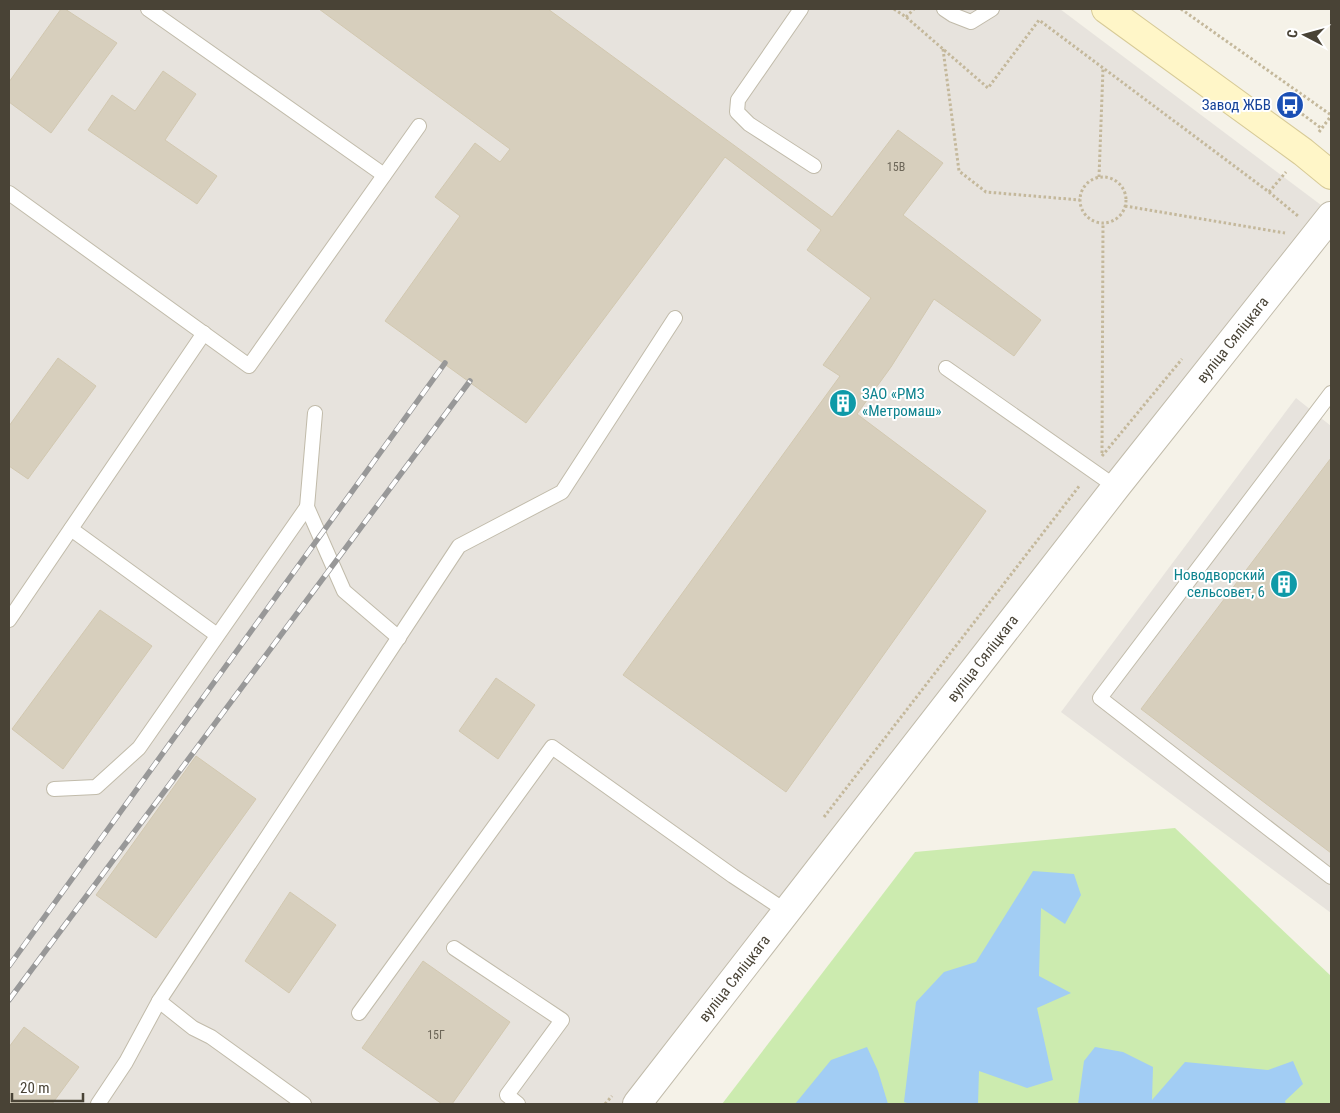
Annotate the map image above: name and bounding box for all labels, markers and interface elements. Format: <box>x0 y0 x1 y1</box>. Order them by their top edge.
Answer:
north arrow <box>1280 10 1330 60</box>
text: С <box>1284 29 1300 38</box>
bus stop icon: Завод ЖБВ <box>1275 90 1305 120</box>
place label: Завод ЖБВ <box>1202 96 1271 114</box>
house number: 15В <box>887 160 905 174</box>
street label: вуліца Сяліцкага <box>1193 293 1272 387</box>
place label: ЗАО «РМЗ «Метромаш» <box>862 385 942 420</box>
building icon: ЗАО «РМЗ «Метромаш» <box>828 388 858 418</box>
place label: Новодворский сельсовет, 6 <box>1174 566 1265 601</box>
building icon: Новодворский сельсовет, 6 <box>1269 569 1299 599</box>
street label: вуліца Сяліцкага <box>944 612 1022 705</box>
street label: вуліца Сяліцкага <box>695 931 774 1025</box>
house number: 15Г <box>427 1028 445 1042</box>
scale bar <box>12 1070 84 1102</box>
text: 20 m <box>20 1079 50 1097</box>

